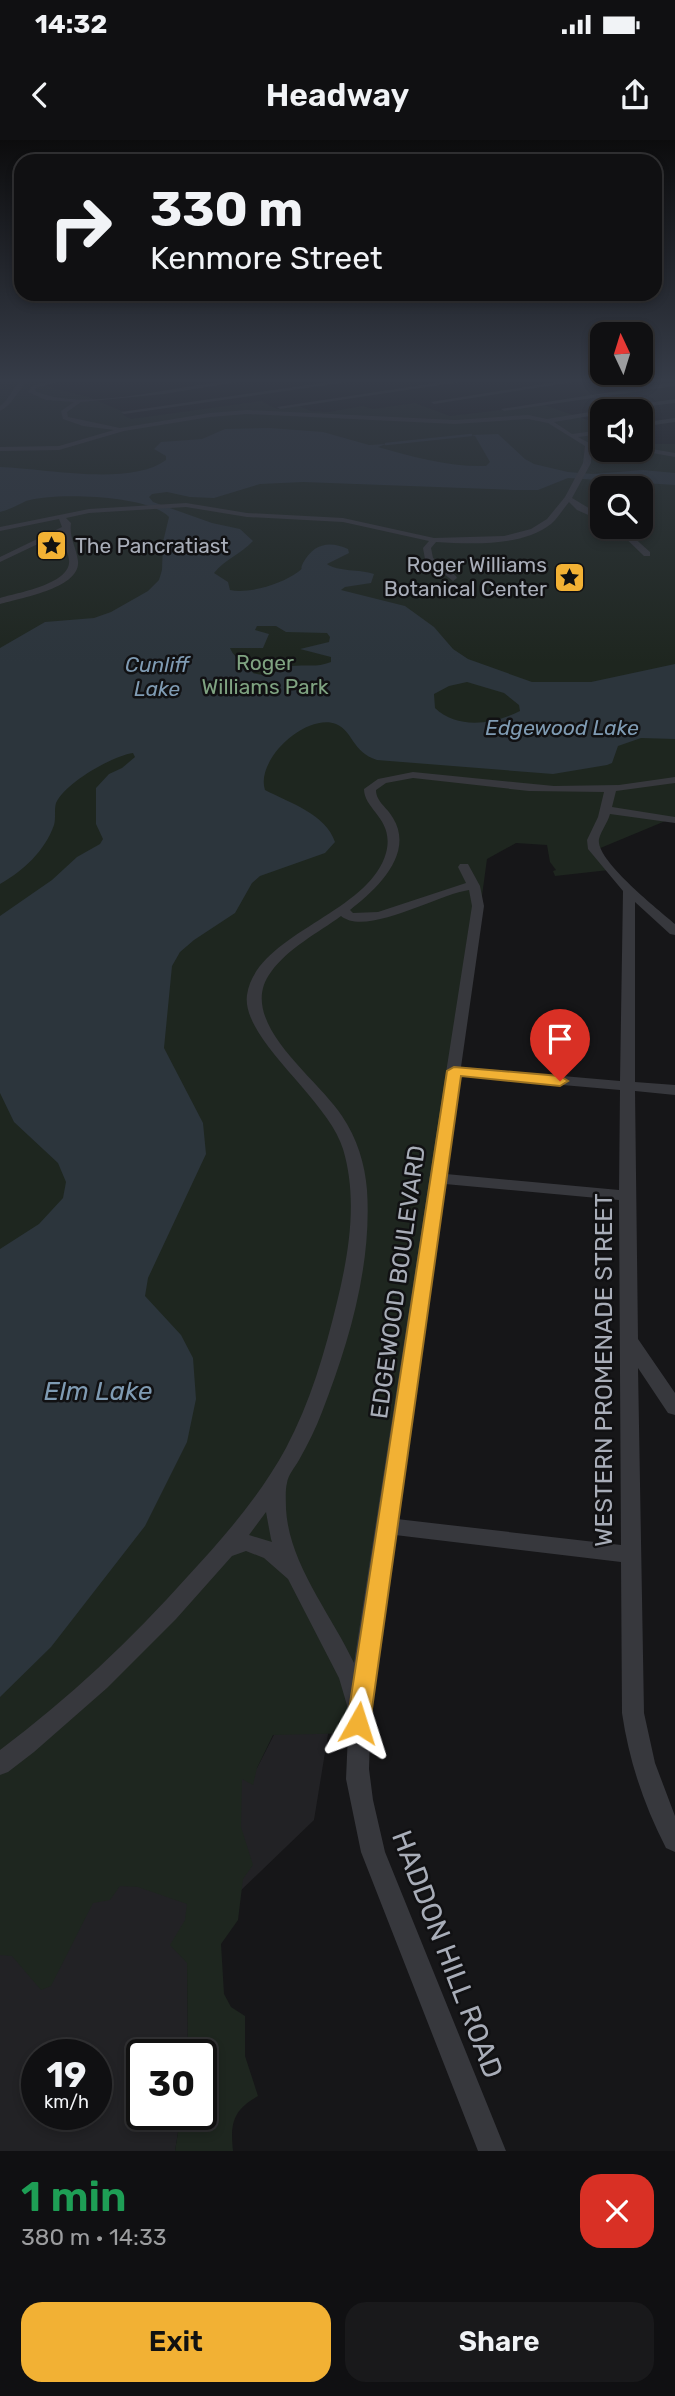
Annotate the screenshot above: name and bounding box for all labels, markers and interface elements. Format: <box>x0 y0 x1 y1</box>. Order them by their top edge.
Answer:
text: 14:32 <box>35 9 107 40</box>
icon: back <box>21 76 59 114</box>
text: Headway <box>266 76 409 114</box>
icon: share <box>616 76 654 114</box>
text: 330 m <box>150 180 303 238</box>
icon: right <box>35 182 126 273</box>
text: Kenmore Street <box>150 239 383 277</box>
north arrow <box>590 322 653 385</box>
map controls <box>590 322 653 539</box>
button: sound <box>590 399 653 462</box>
button: search <box>590 476 653 539</box>
place icon: The Pancratiast <box>35 529 69 563</box>
place label: The Pancratiast <box>75 533 229 558</box>
place label: Roger Williams Botanical Center <box>384 552 547 601</box>
place icon: Roger Williams Botanical Center <box>553 560 587 594</box>
park label: Roger Williams Park <box>202 650 329 699</box>
water label: Cunliff Lake <box>125 652 192 701</box>
water label: Edgewood Lake <box>485 715 639 740</box>
pin <box>530 1009 590 1081</box>
icon: arrive <box>541 1020 579 1058</box>
street label: EDGEWOOD BOULEVARD <box>365 1144 431 1420</box>
street label: WESTERN PROMENADE STREET <box>590 1193 618 1547</box>
water label: Elm Lake <box>44 1376 153 1407</box>
position arrow <box>321 1686 395 1760</box>
street label: HADDON HILL ROAD <box>385 1826 510 2083</box>
speed limit sign: 30 <box>126 2039 217 2130</box>
text: 19 <box>47 2054 86 2096</box>
text: km/h <box>44 2091 89 2113</box>
text: 1 min <box>21 2172 127 2222</box>
button: close <box>580 2174 654 2248</box>
text: 380 m · 14:33 <box>21 2223 167 2251</box>
button: Exit <box>21 2302 331 2382</box>
button: Share <box>345 2302 654 2382</box>

